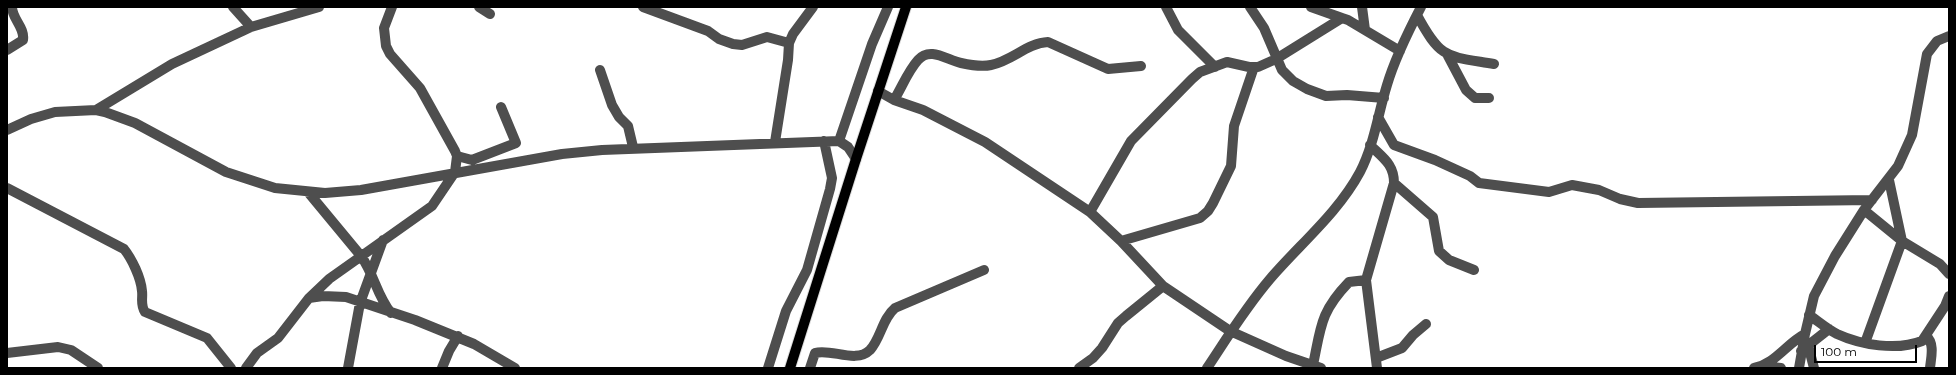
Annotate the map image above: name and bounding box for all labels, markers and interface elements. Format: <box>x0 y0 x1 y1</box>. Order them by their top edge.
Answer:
scale bar <box>1816 337 1919 363</box>
text: 100 m <box>1821 344 1857 359</box>

